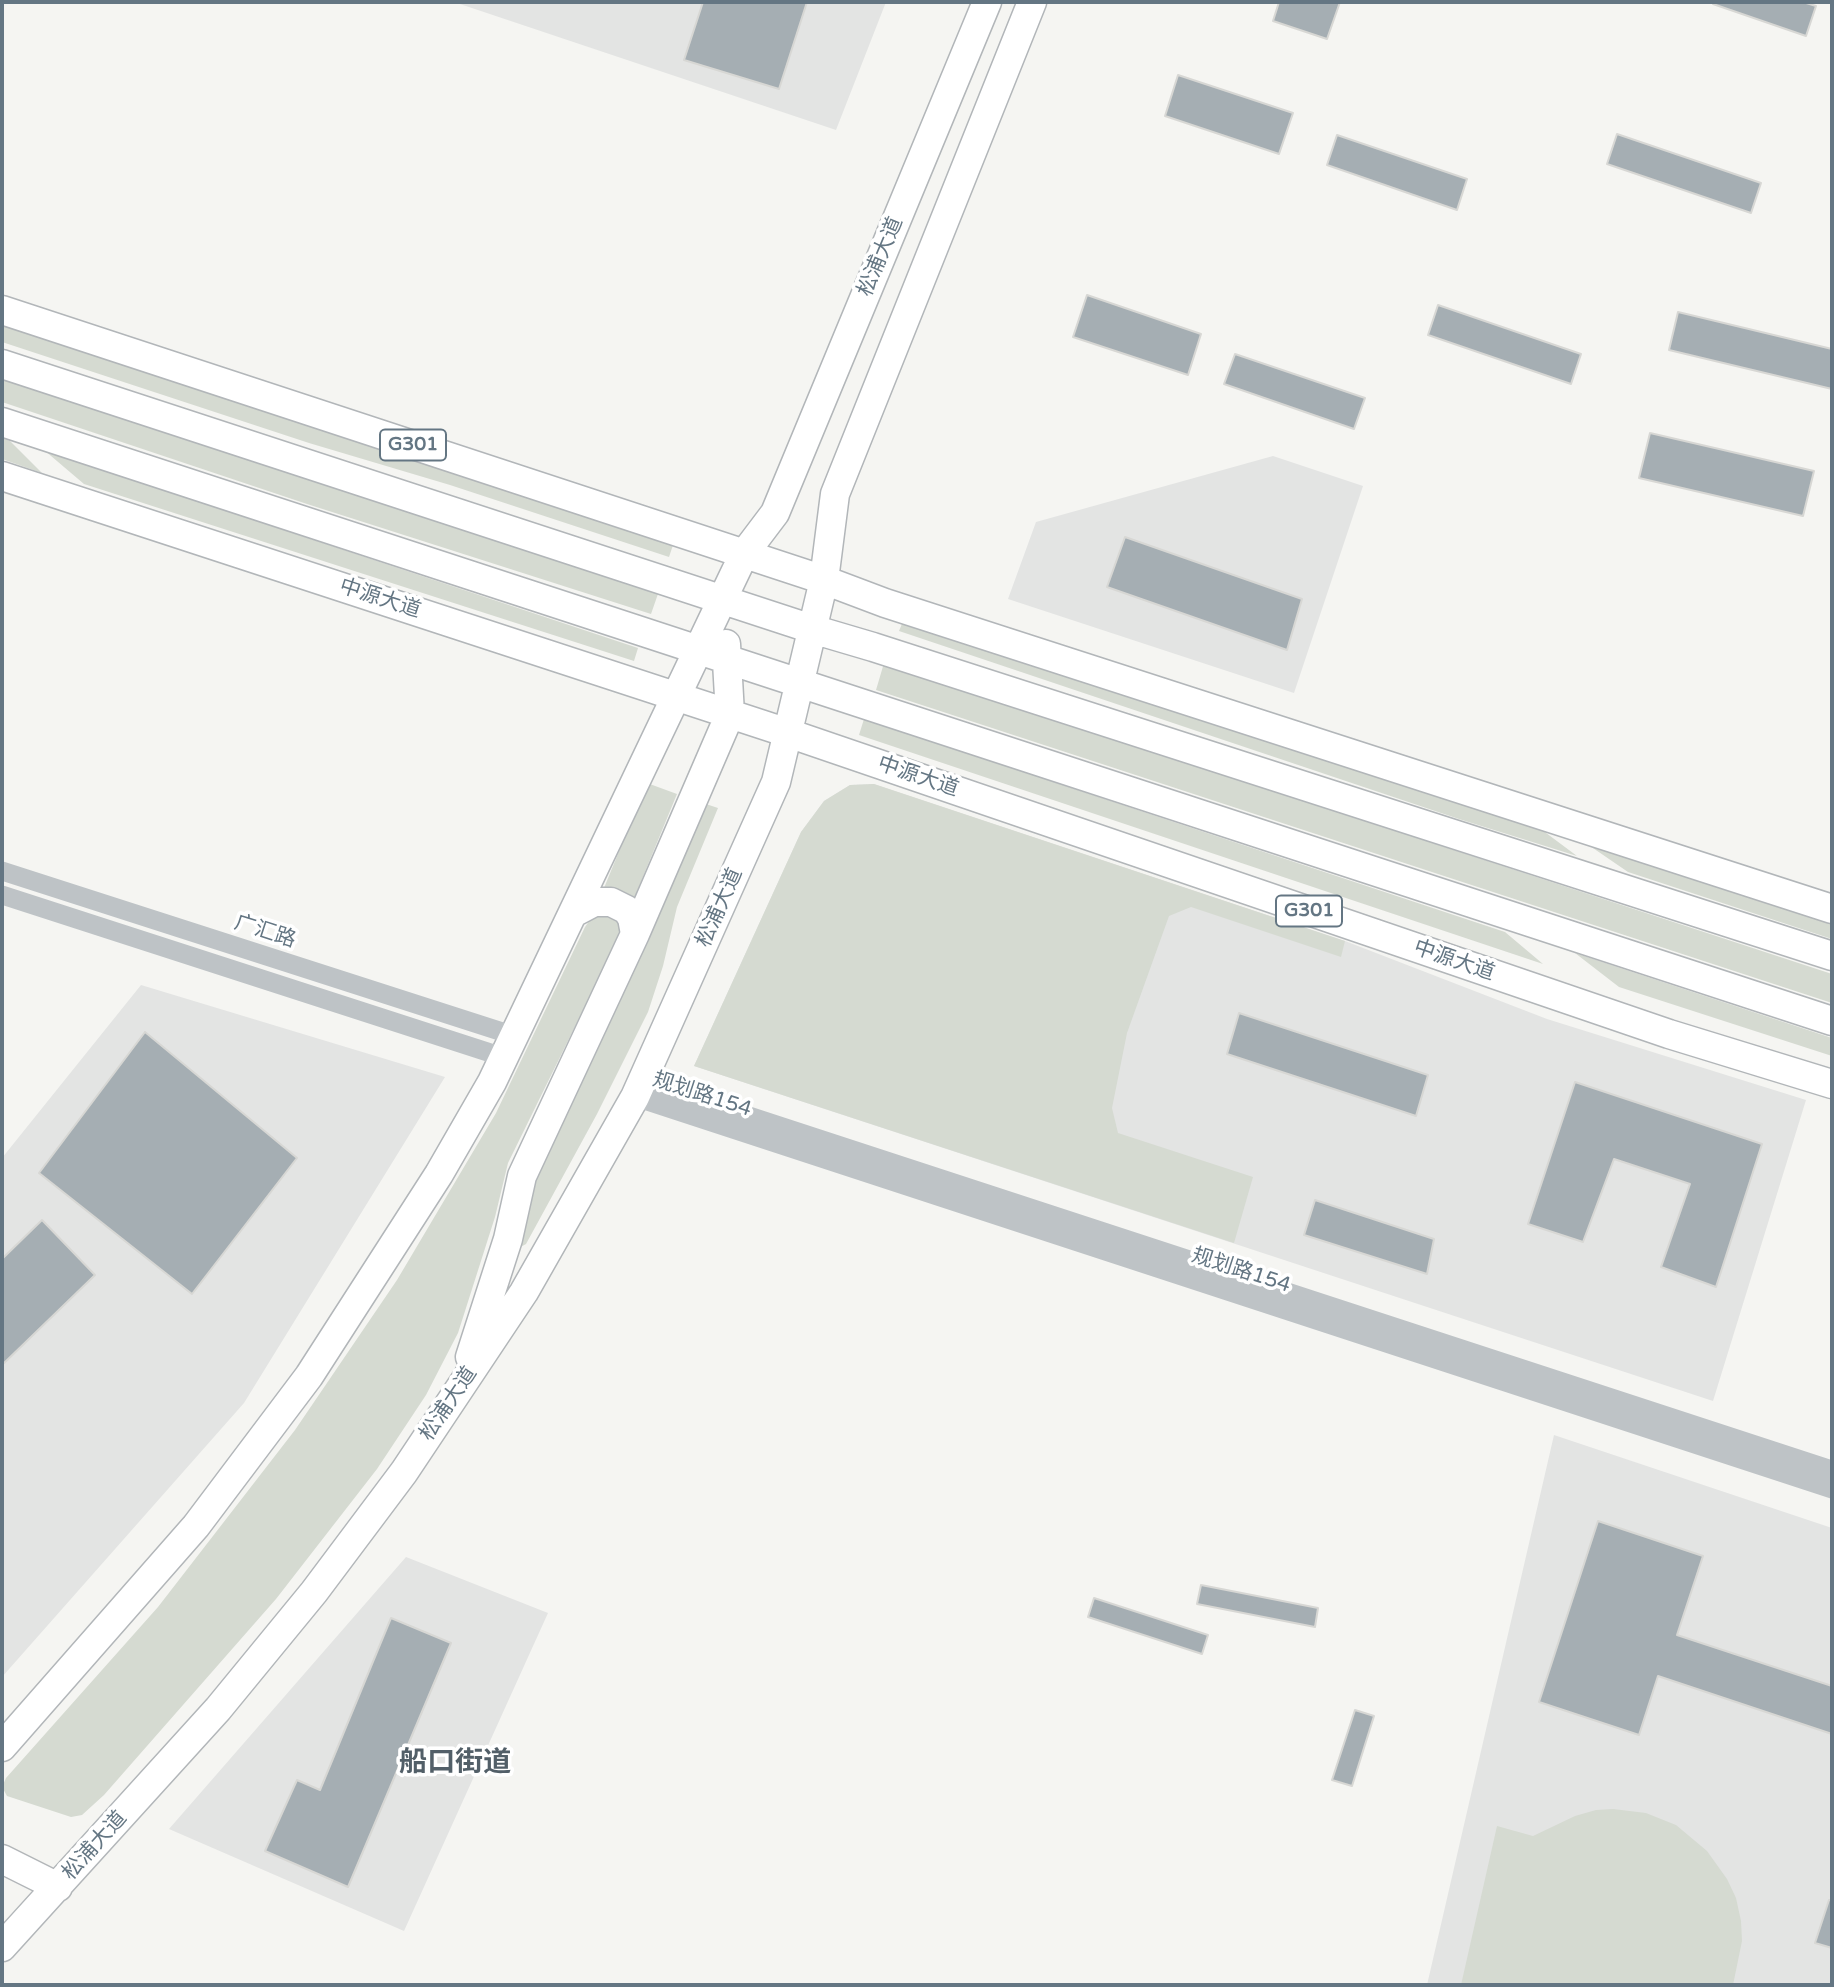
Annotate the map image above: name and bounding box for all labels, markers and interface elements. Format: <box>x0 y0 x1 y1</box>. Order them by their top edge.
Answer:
street label: 松浦大道 <box>853 213 909 301</box>
road number: G301 <box>380 430 446 460</box>
street label: 中源大道 <box>336 574 424 624</box>
street label: 中源大道 <box>874 751 962 803</box>
street label: 松浦大道 <box>691 865 749 951</box>
road number: G301 <box>1276 896 1342 926</box>
street label: 广汇路 <box>231 910 299 954</box>
street label: 中源大道 <box>1410 935 1498 987</box>
street label: 规划路154 <box>649 1067 755 1123</box>
street label: 规划路154 <box>1188 1243 1294 1299</box>
street label: 松浦大道 <box>415 1362 483 1446</box>
district label: 船口街道 <box>399 1747 511 1781</box>
street label: 松浦大道 <box>58 1806 132 1886</box>

